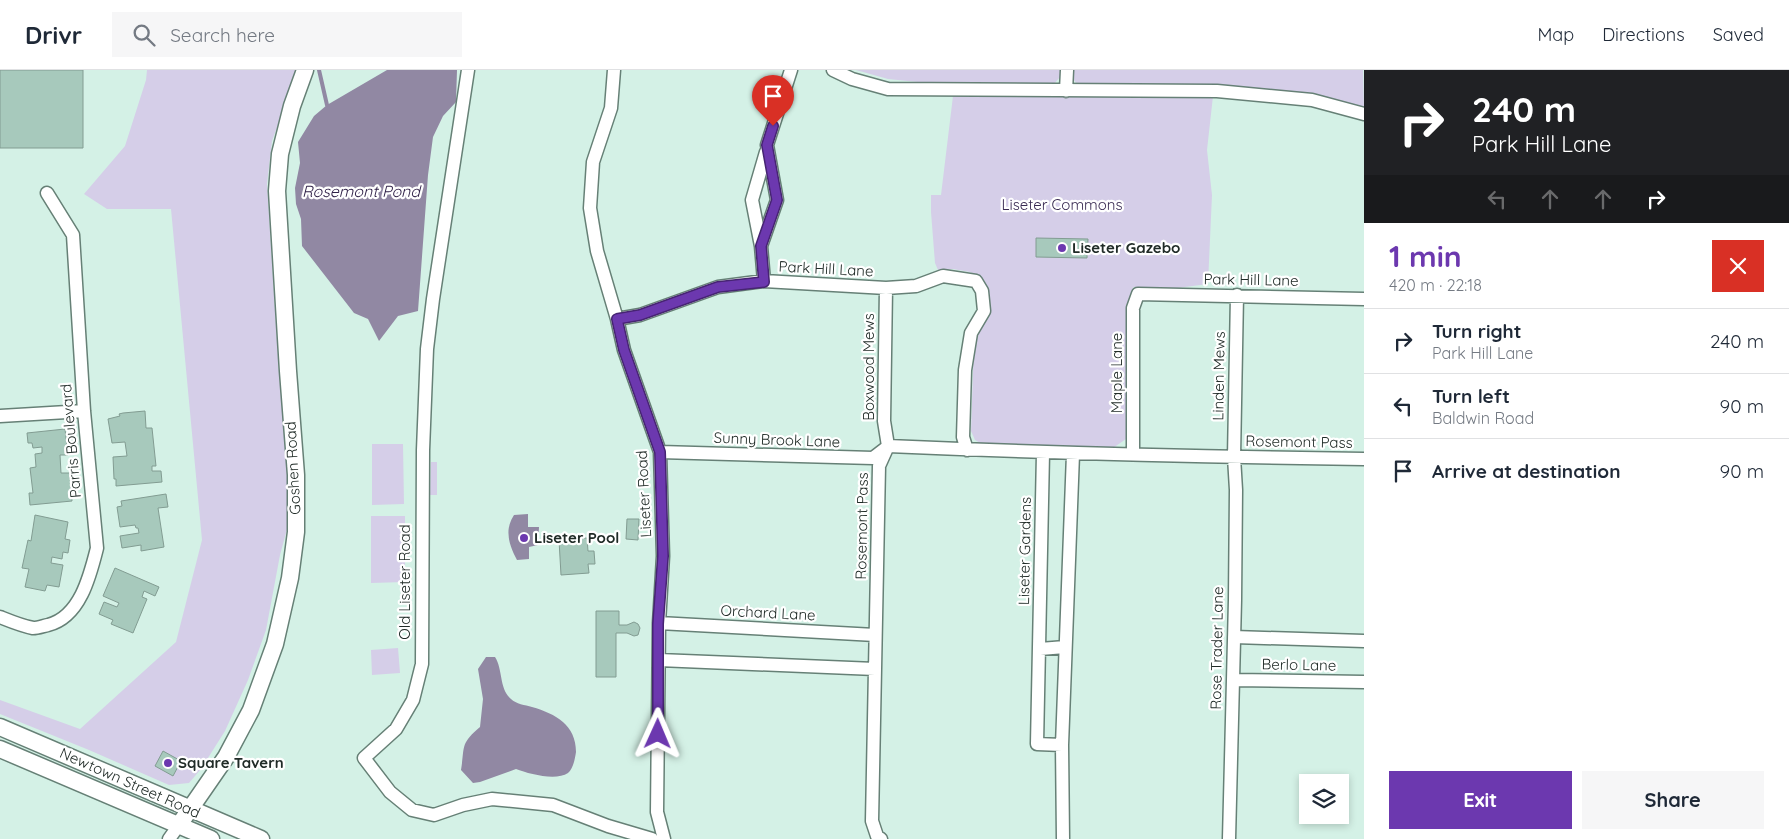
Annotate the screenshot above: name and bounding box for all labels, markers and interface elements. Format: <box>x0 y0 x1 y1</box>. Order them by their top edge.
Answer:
search box <box>112 12 462 57</box>
text: Drivr <box>25 20 82 50</box>
icon: search <box>130 21 158 49</box>
text: Search here <box>170 23 275 47</box>
text: Map <box>1537 23 1574 46</box>
text: Directions <box>1602 23 1685 46</box>
text: Saved <box>1713 23 1764 46</box>
pin <box>752 75 794 126</box>
icon: arrive <box>759 82 787 110</box>
text: 240 m <box>1472 87 1576 131</box>
icon: right <box>1389 90 1454 155</box>
text: Park Hill Lane <box>1472 130 1611 158</box>
water label: Rosemont Pond <box>302 181 422 201</box>
icon: left <box>1483 185 1511 213</box>
icon: ahead <box>1536 185 1564 213</box>
icon: ahead <box>1589 185 1617 213</box>
icon: right <box>1642 185 1670 213</box>
park label: Liseter Commons <box>1001 195 1123 214</box>
text: 1 min <box>1389 237 1462 275</box>
place label: Liseter Gazebo <box>1072 238 1180 257</box>
button: close <box>1712 240 1764 292</box>
marker: Liseter Gazebo <box>1056 242 1068 254</box>
street label: Park Hill Lane <box>778 257 874 280</box>
street label: Park Hill Lane <box>1203 269 1299 290</box>
text: 420 m · 22:18 <box>1389 275 1482 295</box>
street label: Boxwood Mews <box>859 313 878 421</box>
text: Turn right <box>1432 319 1521 343</box>
icon: right <box>1389 327 1417 355</box>
text: 240 m <box>1710 329 1764 353</box>
street label: Linden Mews <box>1208 331 1229 421</box>
street label: Maple Lane <box>1107 333 1126 413</box>
text: Park Hill Lane <box>1432 343 1533 363</box>
street label: Parris Boulevard <box>56 383 85 499</box>
text: Turn left <box>1432 384 1510 408</box>
icon: left <box>1389 392 1417 420</box>
text: 90 m <box>1720 394 1764 418</box>
text: Baldwin Road <box>1432 408 1534 428</box>
street label: Goshen Road <box>281 421 304 515</box>
street label: Sunny Brook Lane <box>713 428 841 451</box>
street label: Rosemont Pass <box>1245 431 1353 452</box>
street label: Liseter Road <box>632 450 655 538</box>
icon: arrive <box>1389 457 1417 485</box>
text: Arrive at destination <box>1432 459 1621 483</box>
text: 90 m <box>1720 459 1764 483</box>
street label: Rosemont Pass <box>851 472 872 580</box>
street label: Liseter Gardens <box>1014 497 1035 605</box>
street label: Old Liseter Road <box>395 524 414 640</box>
place label: Liseter Pool <box>534 528 619 547</box>
marker: Liseter Pool <box>518 532 530 544</box>
street label: Rose Trader Lane <box>1206 586 1227 710</box>
street label: Orchard Lane <box>720 601 816 624</box>
street label: Berlo Lane <box>1262 654 1337 675</box>
position arrow <box>631 707 683 759</box>
street label: Newtown Street Road <box>57 743 203 822</box>
place label: Square Tavern <box>178 753 284 772</box>
marker: Square Tavern <box>162 757 174 769</box>
button: Exit <box>1389 771 1572 829</box>
button: Share <box>1582 771 1764 829</box>
map controls <box>1299 774 1349 824</box>
button: layers <box>1299 774 1349 824</box>

